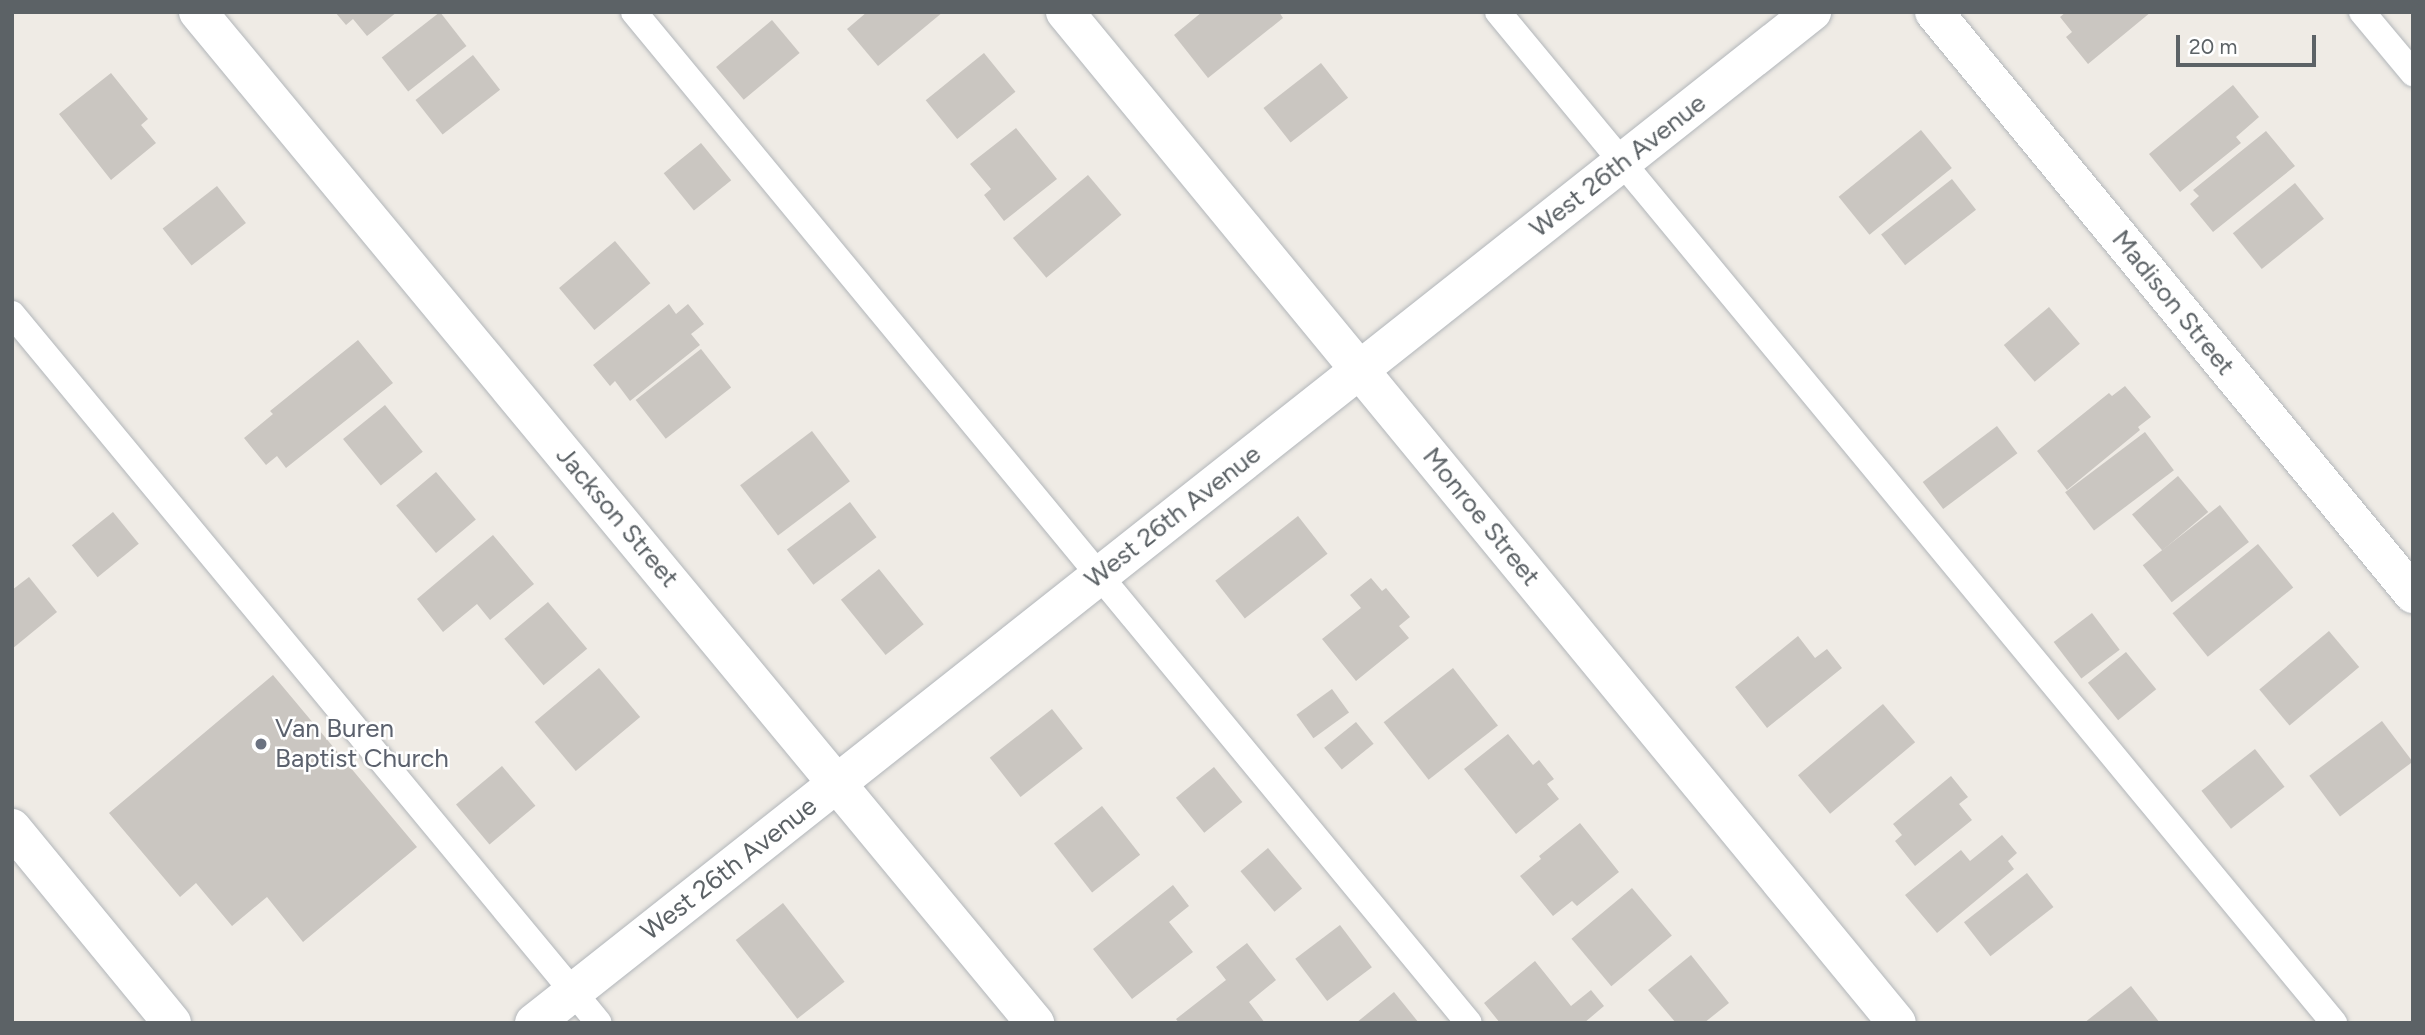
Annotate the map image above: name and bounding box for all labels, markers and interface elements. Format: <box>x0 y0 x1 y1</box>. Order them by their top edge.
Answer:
scale bar <box>2180 21 2320 65</box>
text: 20 m <box>2189 34 2237 59</box>
street label: West 26th Avenue <box>1524 88 1712 244</box>
street label: Madison Street <box>2105 224 2241 382</box>
street label: West 26th Avenue <box>1079 439 1267 595</box>
street label: Jackson Street <box>549 440 685 594</box>
street label: Monroe Street <box>1416 442 1546 592</box>
place label: Van Buren Baptist Church <box>275 713 449 774</box>
marker: Van Buren Baptist Church <box>253 736 269 752</box>
street label: West 26th Avenue <box>635 791 823 947</box>

